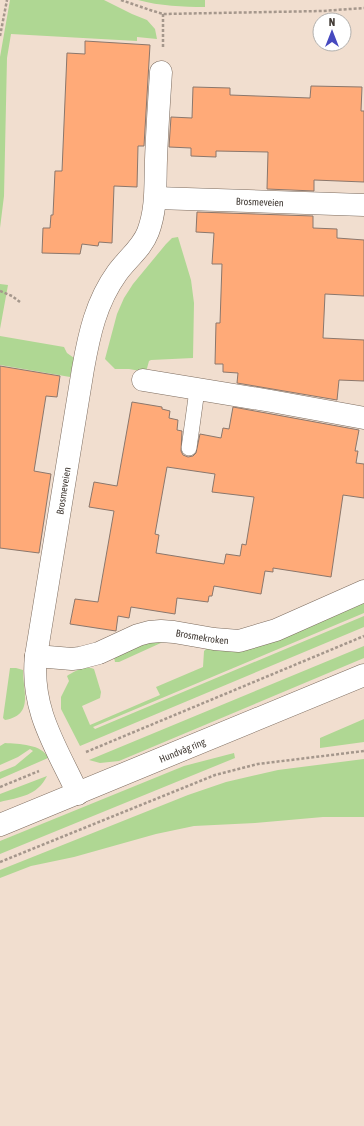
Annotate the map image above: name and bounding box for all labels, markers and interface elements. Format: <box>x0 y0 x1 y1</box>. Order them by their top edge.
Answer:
north arrow <box>312 12 352 52</box>
text: N <box>329 16 335 28</box>
street label: Brosmeveien <box>236 195 284 208</box>
street label: Brosmeveien <box>54 466 72 515</box>
street label: Brosmekroken <box>175 627 229 646</box>
street label: Hundvåg ring <box>157 735 208 764</box>

